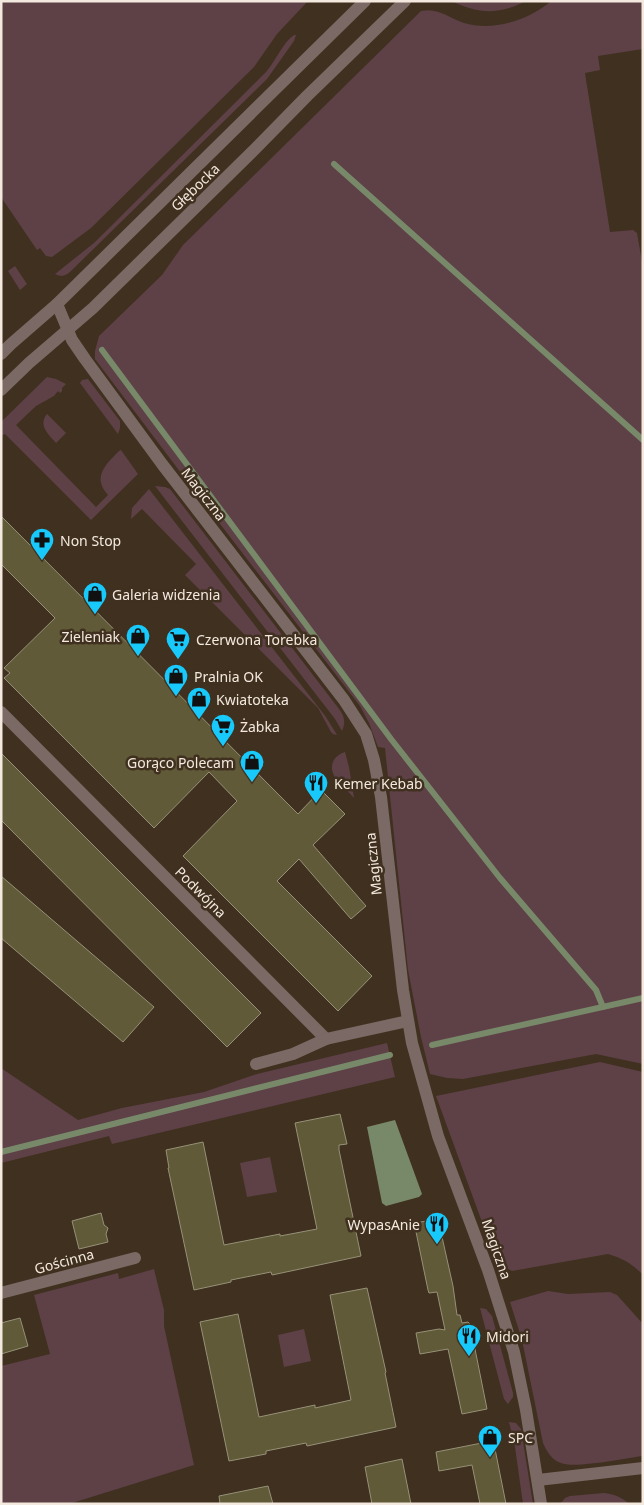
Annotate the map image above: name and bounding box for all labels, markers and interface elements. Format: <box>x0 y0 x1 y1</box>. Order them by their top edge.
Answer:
street label: Głębocka <box>167 159 223 215</box>
street label: Magiczna <box>177 463 231 525</box>
pharmacy icon: Non Stop <box>29 527 55 561</box>
place label: Non Stop <box>60 531 121 550</box>
shop icon: Galeria widzenia <box>82 581 108 615</box>
place label: Galeria widzenia <box>112 585 220 604</box>
shop icon: Zieleniak <box>125 623 151 657</box>
supermarket icon: Czerwona Torebka <box>165 626 191 660</box>
place label: Zieleniak <box>61 627 121 646</box>
place label: Czerwona Torebka <box>196 630 317 649</box>
shop icon: Pralnia OK <box>163 663 189 697</box>
place label: Pralnia OK <box>194 667 263 686</box>
shop icon: Kwiatoteka <box>186 686 212 720</box>
place label: Kwiatoteka <box>216 690 289 709</box>
supermarket icon: Żabka <box>210 713 236 747</box>
place label: Żabka <box>240 717 280 736</box>
shop icon: Gorąco Polecam <box>239 749 265 783</box>
place label: Gorąco Polecam <box>127 753 234 772</box>
restaurant icon: Kemer Kebab <box>303 770 329 804</box>
place label: Kemer Kebab <box>334 774 423 793</box>
street label: Magiczna <box>360 832 386 896</box>
street label: Podwójna <box>171 862 231 922</box>
restaurant icon: WypasAnie <box>424 1211 450 1245</box>
place label: WypasAnie <box>348 1215 420 1234</box>
street label: Magiczna <box>478 1216 516 1282</box>
street label: Gościnna <box>32 1244 96 1278</box>
restaurant icon: Midori <box>456 1323 482 1357</box>
place label: Midori <box>486 1327 529 1346</box>
shop icon: SPC <box>477 1424 503 1458</box>
place label: SPC <box>508 1428 533 1447</box>

